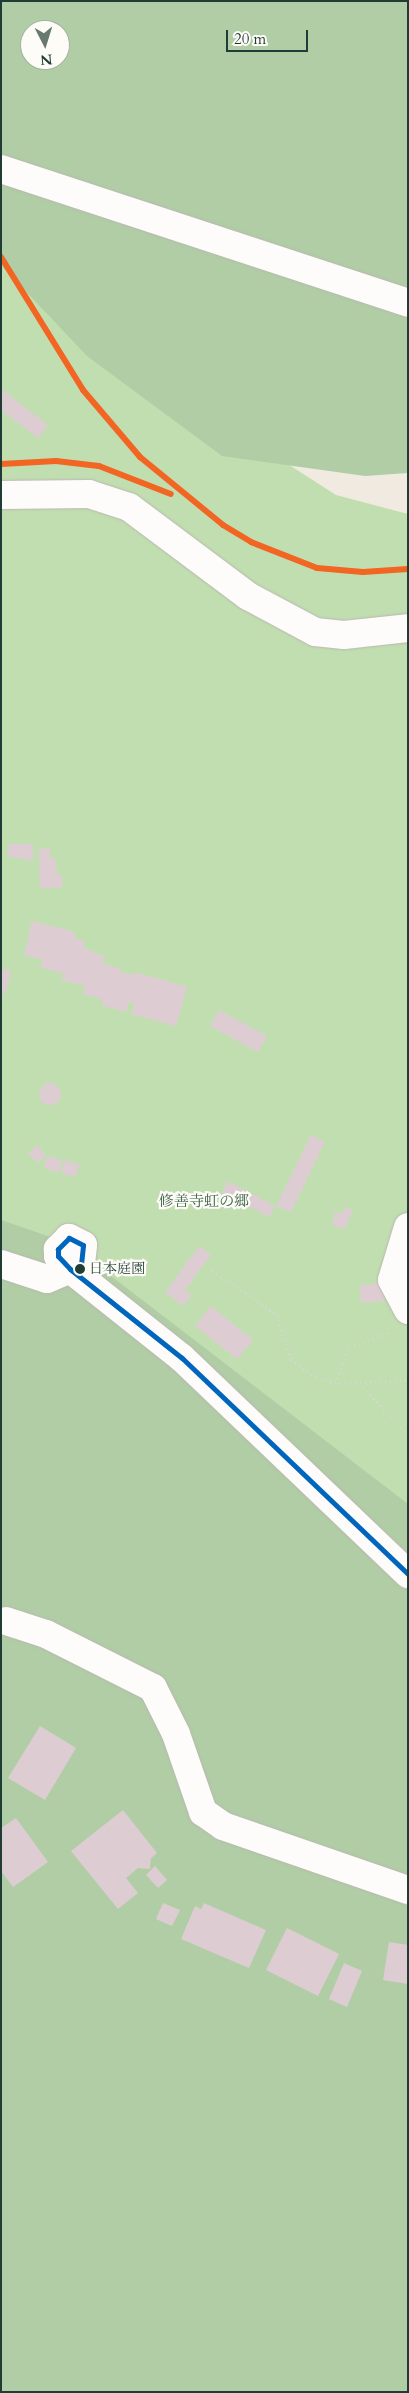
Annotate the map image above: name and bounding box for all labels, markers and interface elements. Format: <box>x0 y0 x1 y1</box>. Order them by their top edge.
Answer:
north arrow <box>20 20 70 70</box>
scale bar <box>229 20 312 52</box>
text: 20 m <box>234 29 266 49</box>
text: N <box>39 49 53 69</box>
park label: 修善寺虹の郷 <box>159 1193 249 1211</box>
place label: 日本庭園 <box>89 1261 145 1277</box>
marker: 日本庭園 <box>75 1264 85 1274</box>

